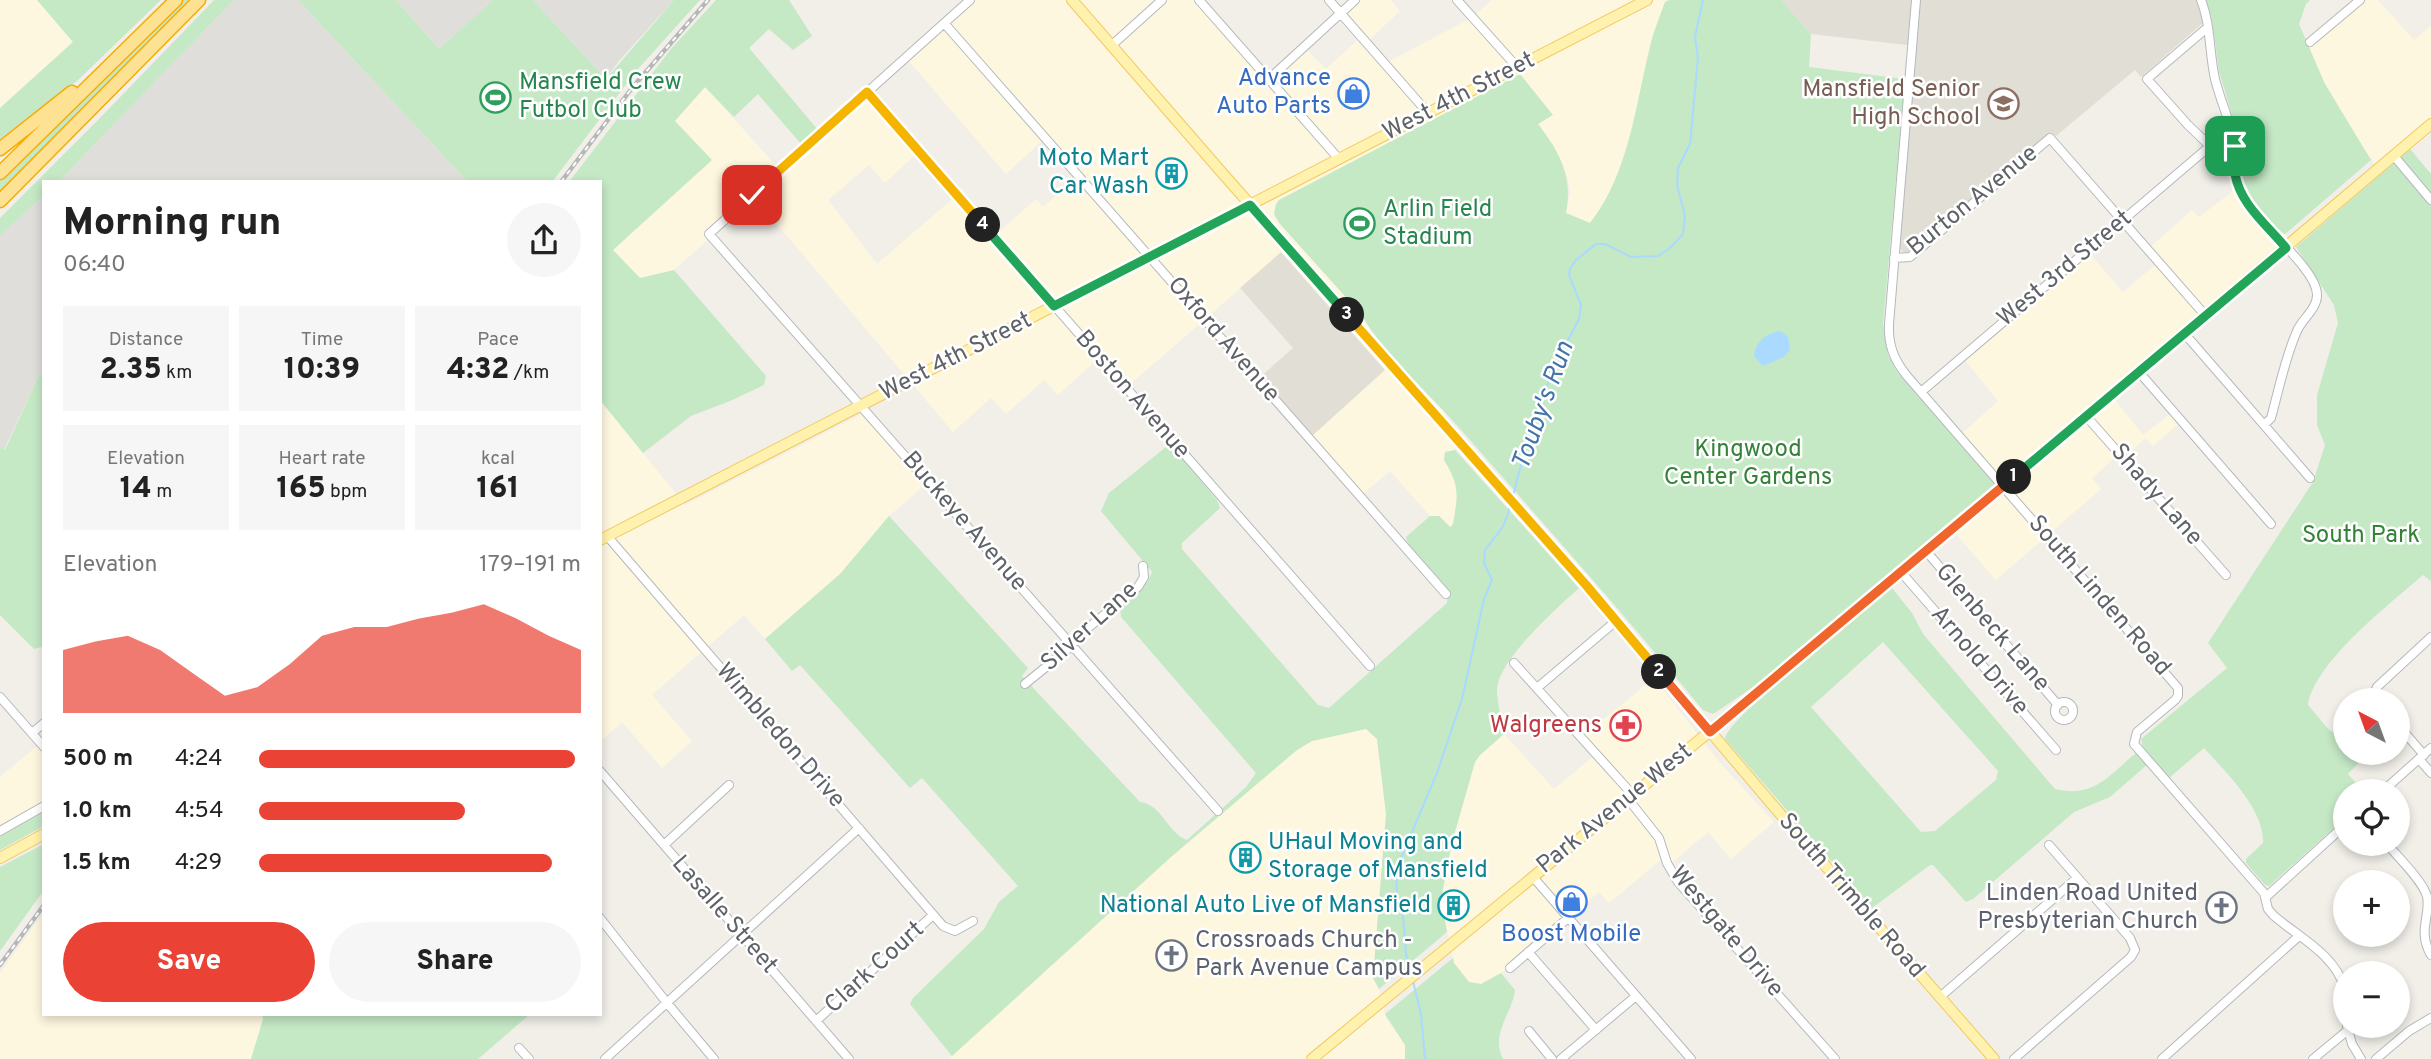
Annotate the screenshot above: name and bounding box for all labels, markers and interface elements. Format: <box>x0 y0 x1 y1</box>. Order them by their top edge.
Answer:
street label: West 4th Street <box>1378 46 1540 148</box>
place label: Advance Auto Parts <box>1216 64 1331 122</box>
place label: Mansfield Crew Futbol Club <box>519 68 682 126</box>
place label: Mansfield Senior High School <box>1802 75 1980 133</box>
shop icon: Advance Auto Parts <box>1337 76 1371 110</box>
sports icon: Mansfield Crew Futbol Club <box>479 80 513 114</box>
school or university icon: Mansfield Senior High School <box>1986 87 2020 121</box>
pin <box>2205 116 2265 176</box>
icon: arrive <box>2216 127 2254 165</box>
street label: Burton Avenue <box>1902 139 2044 263</box>
place label: Moto Mart Car Wash <box>1038 144 1149 202</box>
building icon: Moto Mart Car Wash <box>1155 156 1189 190</box>
pin <box>722 165 782 225</box>
icon: check <box>733 176 771 214</box>
place label: Arlin Field Stadium <box>1383 195 1492 253</box>
text: Morning run <box>63 200 281 249</box>
button: share <box>507 203 581 277</box>
street label: West 3rd Street <box>1992 204 2138 334</box>
sports icon: Arlin Field Stadium <box>1343 207 1377 241</box>
pin: 4 <box>965 208 1000 243</box>
text: 4 <box>976 212 989 236</box>
text: 06:40 <box>63 251 126 280</box>
street label: Oxford Avenue <box>1160 271 1286 409</box>
pin: 3 <box>1330 298 1364 332</box>
text: 3 <box>1341 302 1352 326</box>
street label: West 4th Street <box>875 306 1037 408</box>
street label: Boston Avenue <box>1068 325 1196 465</box>
text: Distance <box>109 328 183 352</box>
text: Time <box>301 328 343 352</box>
text: Pace <box>477 328 519 352</box>
water label: Touby's Run <box>1505 337 1583 475</box>
text: 2.35 <box>100 352 162 389</box>
text: 10:39 <box>284 352 360 389</box>
text: 4:32 <box>447 352 509 389</box>
text: km <box>162 361 192 385</box>
text: /km <box>509 361 549 385</box>
park label: Kingwood Center Gardens <box>1664 435 1832 493</box>
street label: Shady Lane <box>2103 438 2209 552</box>
street label: Buckeye Avenue <box>895 446 1033 598</box>
text: Elevation <box>107 447 185 471</box>
text: Heart rate <box>279 447 365 471</box>
text: kcal <box>481 447 515 471</box>
pin: 1 <box>1996 460 2032 494</box>
text: 1 <box>2010 464 2017 488</box>
text: 14 <box>120 471 152 508</box>
text: 165 <box>277 471 326 508</box>
text: 161 <box>476 471 520 508</box>
text: m <box>152 480 172 504</box>
text: bpm <box>326 480 367 504</box>
street label: South Linden Road <box>2021 509 2177 683</box>
park label: South Park <box>2302 521 2420 551</box>
text: Elevation <box>63 551 158 580</box>
text: 179–191 m <box>479 551 581 580</box>
street label: Glenbeck Lane <box>1928 558 2056 698</box>
street label: Silver Lane <box>1035 576 1145 678</box>
street label: Arnold Drive <box>1923 600 2035 722</box>
pin: 2 <box>1642 654 1676 690</box>
street label: Wimbledon Drive <box>709 657 851 815</box>
text: 2 <box>1653 659 1664 683</box>
north arrow <box>2333 688 2410 765</box>
map controls <box>2333 688 2410 1038</box>
pharmacy icon: Walgreens <box>1608 709 1642 743</box>
place label: Walgreens <box>1490 711 1602 741</box>
street label: Park Avenue West <box>1531 737 1699 881</box>
text: 500 m <box>63 745 133 774</box>
text: 4:24 <box>175 745 223 774</box>
button: locate <box>2333 779 2410 856</box>
text: 1.0 km <box>63 797 132 826</box>
text: 4:54 <box>175 797 223 826</box>
street label: South Trimble Road <box>1771 807 1931 985</box>
place label: UHaul Moving and Storage of Mansfield <box>1268 828 1488 886</box>
building icon: UHaul Moving and Storage of Mansfield <box>1228 840 1262 874</box>
text: 1.5 km <box>63 849 131 878</box>
text: 4:29 <box>175 849 222 878</box>
street label: Lasalle Street <box>664 850 784 980</box>
street label: Westgate Drive <box>1662 860 1790 1004</box>
button: + <box>2333 870 2410 947</box>
place label: Linden Road United Presbyterian Church <box>1978 879 2198 937</box>
shop icon: Boost Mobile <box>1554 884 1588 918</box>
building icon: National Auto Live of Mansfield <box>1437 889 1471 923</box>
place label: National Auto Live of Mansfield <box>1100 891 1431 921</box>
church icon: Linden Road United Presbyterian Church <box>2204 891 2238 925</box>
street label: Clark Court <box>819 915 931 1021</box>
place label: Boost Mobile <box>1501 920 1641 950</box>
button: Save <box>63 922 315 1002</box>
button: Share <box>329 922 581 1002</box>
place label: Crossroads Church - Park Avenue Campus <box>1195 926 1423 984</box>
church icon: Crossroads Church - Park Avenue Campus <box>1155 938 1189 972</box>
button: − <box>2333 961 2410 1038</box>

